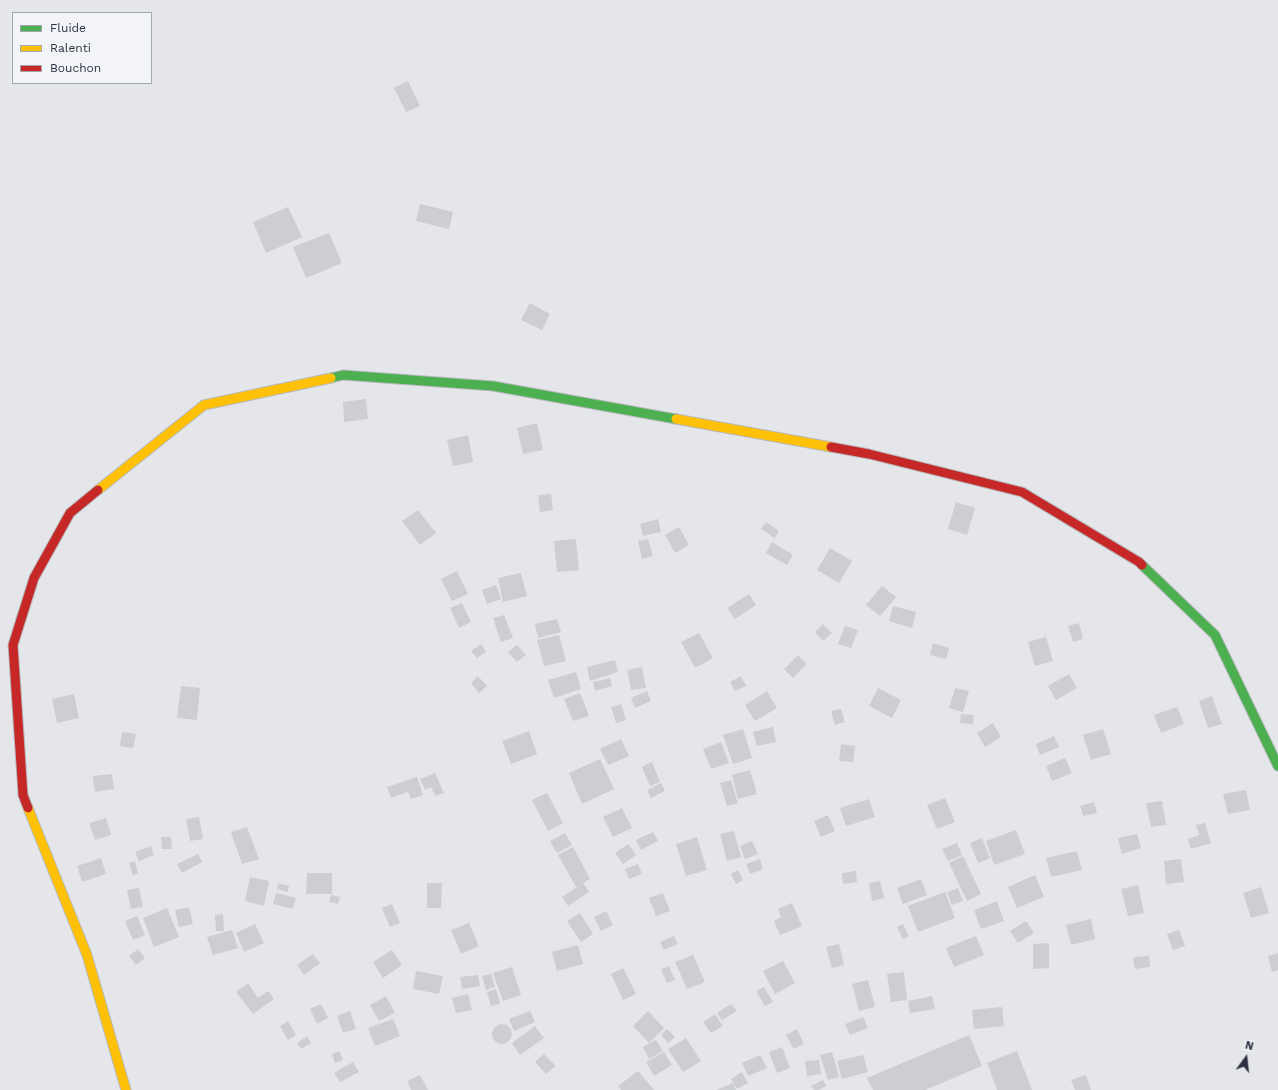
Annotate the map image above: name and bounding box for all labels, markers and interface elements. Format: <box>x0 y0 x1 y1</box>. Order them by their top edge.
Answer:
legend <box>12 12 152 84</box>
text: Fluide <box>50 21 86 35</box>
text: Ralenti <box>50 41 91 55</box>
text: Bouchon <box>50 61 101 75</box>
north arrow <box>1226 1038 1266 1078</box>
text: N <box>1244 1039 1255 1053</box>

